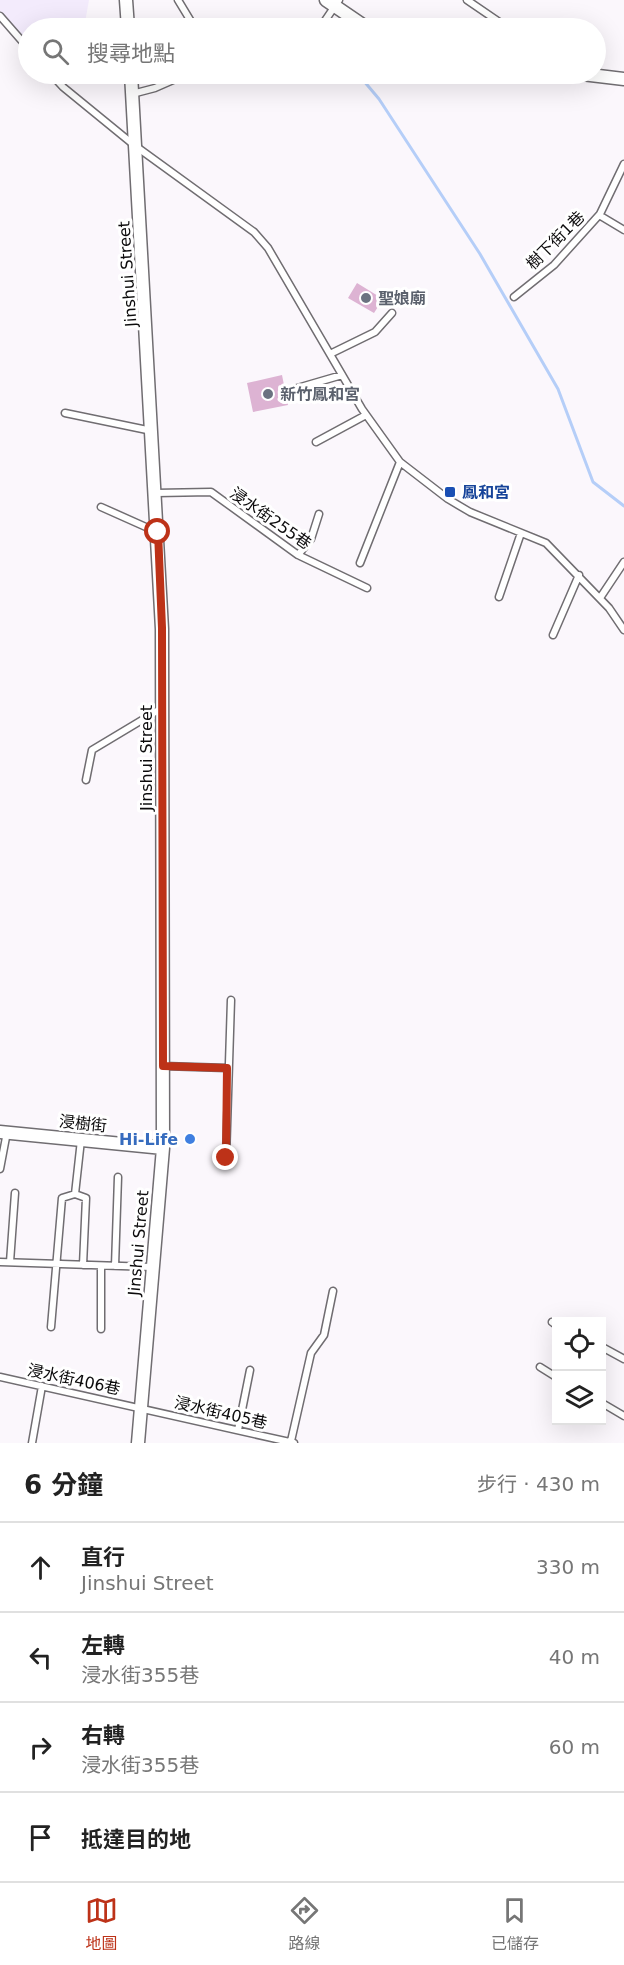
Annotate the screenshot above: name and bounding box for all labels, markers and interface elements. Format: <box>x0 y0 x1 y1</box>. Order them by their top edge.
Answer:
search box <box>18 18 606 84</box>
icon: search <box>39 35 72 68</box>
text: 搜尋地點 <box>87 41 175 66</box>
street label: 樹下街1巷 <box>522 207 588 273</box>
street label: Jinshui Street <box>114 220 141 329</box>
place label: 聖娘廟 <box>378 289 426 308</box>
marker: 聖娘廟 <box>359 291 373 305</box>
place label: 新竹鳳和宮 <box>280 385 360 404</box>
marker: 新竹鳳和宮 <box>261 387 275 401</box>
place label: 鳳和宮 <box>462 483 510 502</box>
street label: 浸水街255巷 <box>227 484 315 553</box>
marker: 鳳和宮 <box>443 485 457 499</box>
route start <box>144 518 170 544</box>
street label: Jinshui Street <box>137 705 156 812</box>
street label: 浸樹街 <box>58 1112 108 1135</box>
place label: Hi-Life <box>119 1130 178 1149</box>
marker: Hi-Life <box>183 1132 197 1146</box>
route end <box>212 1144 238 1170</box>
street label: Jinshui Street <box>124 1189 153 1298</box>
map controls <box>552 1317 606 1425</box>
button: locate <box>552 1317 606 1371</box>
street label: 浸水街406巷 <box>26 1360 122 1399</box>
button: layers <box>552 1371 606 1425</box>
street label: 浸水街405巷 <box>173 1393 269 1432</box>
text: 6 分鐘 <box>24 1470 103 1500</box>
text: 步行 · 430 m <box>477 1472 600 1496</box>
text: 直行 <box>81 1545 125 1570</box>
icon: ahead <box>24 1551 57 1584</box>
text: 330 m <box>536 1555 600 1579</box>
text: Jinshui Street <box>81 1571 214 1595</box>
text: 左轉 <box>81 1633 125 1658</box>
icon: left <box>24 1641 57 1674</box>
text: 40 m <box>549 1645 600 1669</box>
text: 浸水街355巷 <box>81 1663 199 1687</box>
text: 右轉 <box>81 1723 125 1748</box>
icon: right <box>24 1731 57 1764</box>
text: 60 m <box>549 1735 600 1759</box>
text: 浸水街355巷 <box>81 1753 199 1777</box>
icon: arrive <box>24 1821 57 1854</box>
text: 抵達目的地 <box>81 1827 191 1852</box>
tab: 地圖 <box>85 1894 118 1954</box>
tab: 路線 <box>288 1894 321 1954</box>
tab: 已儲存 <box>491 1894 539 1954</box>

